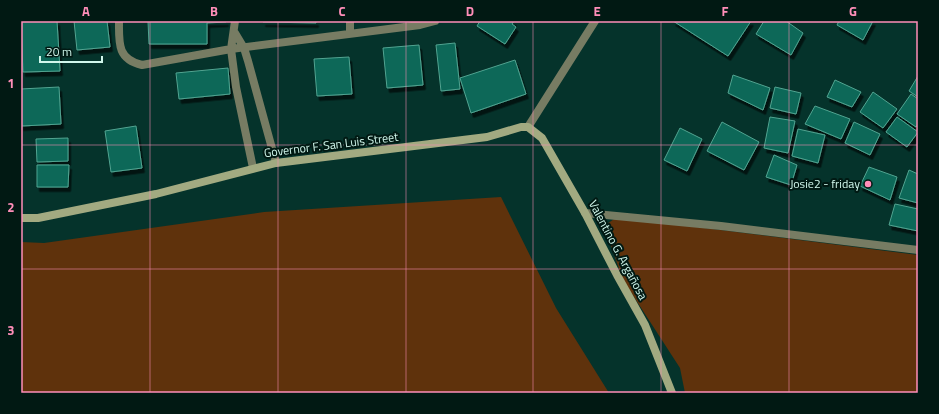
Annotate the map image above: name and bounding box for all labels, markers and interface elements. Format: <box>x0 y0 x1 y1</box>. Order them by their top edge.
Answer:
text: A <box>82 1 90 21</box>
text: B <box>210 1 218 21</box>
text: C <box>338 1 346 21</box>
text: D <box>466 1 474 21</box>
text: E <box>593 1 601 21</box>
text: F <box>722 1 729 21</box>
text: G <box>849 1 857 21</box>
scale bar <box>40 38 102 64</box>
text: 20 m <box>46 42 72 61</box>
text: 1 <box>7 73 15 93</box>
street label: Governor F. San Luis Street <box>263 127 400 162</box>
place label: Josie2 - friday <box>790 174 860 193</box>
marker: Josie2 - friday <box>863 179 873 189</box>
street label: Valentino G. Argañosa <box>584 196 653 303</box>
text: 2 <box>7 197 15 217</box>
text: 3 <box>7 320 15 340</box>

